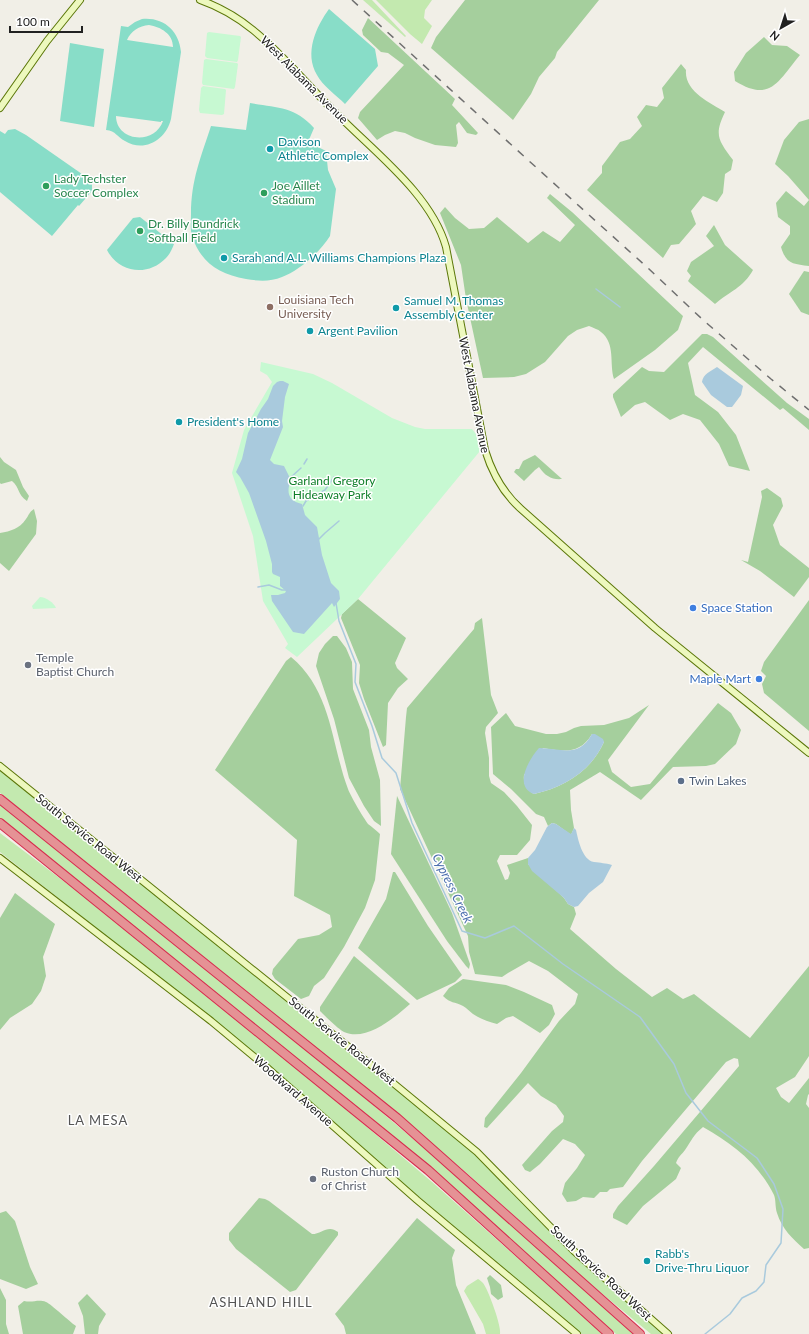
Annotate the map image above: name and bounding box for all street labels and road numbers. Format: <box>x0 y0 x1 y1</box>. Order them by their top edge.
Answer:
street label: West Alabama Avenue <box>257 33 351 127</box>
street label: West Alabama Avenue <box>456 336 493 454</box>
street label: South Service Road West <box>33 790 146 886</box>
street label: South Service Road West <box>286 993 399 1089</box>
street label: Woodward Avenue <box>250 1052 336 1129</box>
street label: South Service Road West <box>548 1222 655 1324</box>

